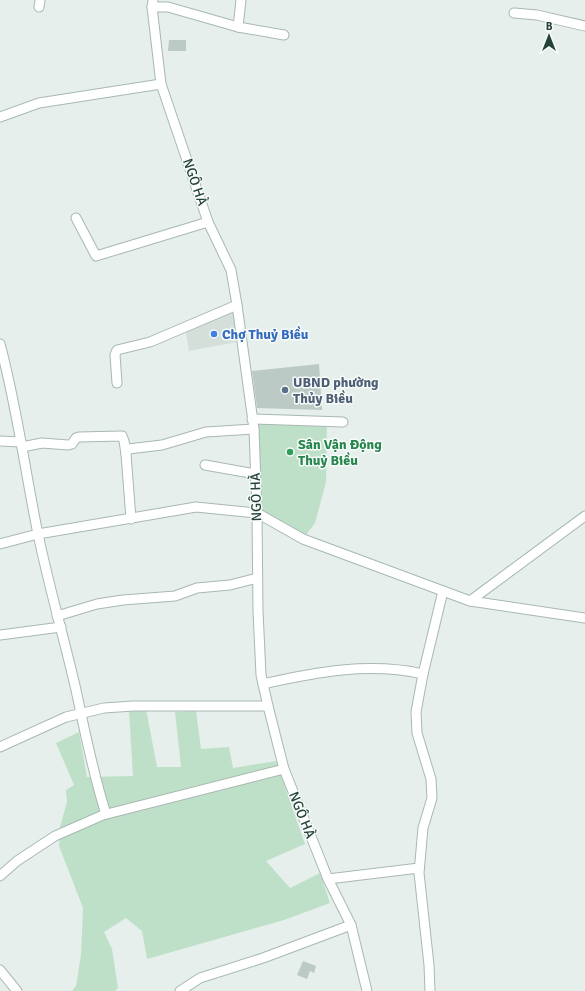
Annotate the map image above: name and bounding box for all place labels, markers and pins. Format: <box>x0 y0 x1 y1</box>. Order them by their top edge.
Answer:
place label: Chợ Thuỷ Biều <box>222 326 309 343</box>
marker: Chợ Thuỷ Biều <box>209 329 219 339</box>
place label: UBND phường Thủy Biều <box>293 374 379 407</box>
marker: UBND phường Thủy Biều <box>280 385 290 395</box>
place label: Sân Vận Động Thuỷ Biều <box>298 436 382 469</box>
marker: Sân Vận Động Thuỷ Biều <box>285 447 295 457</box>

